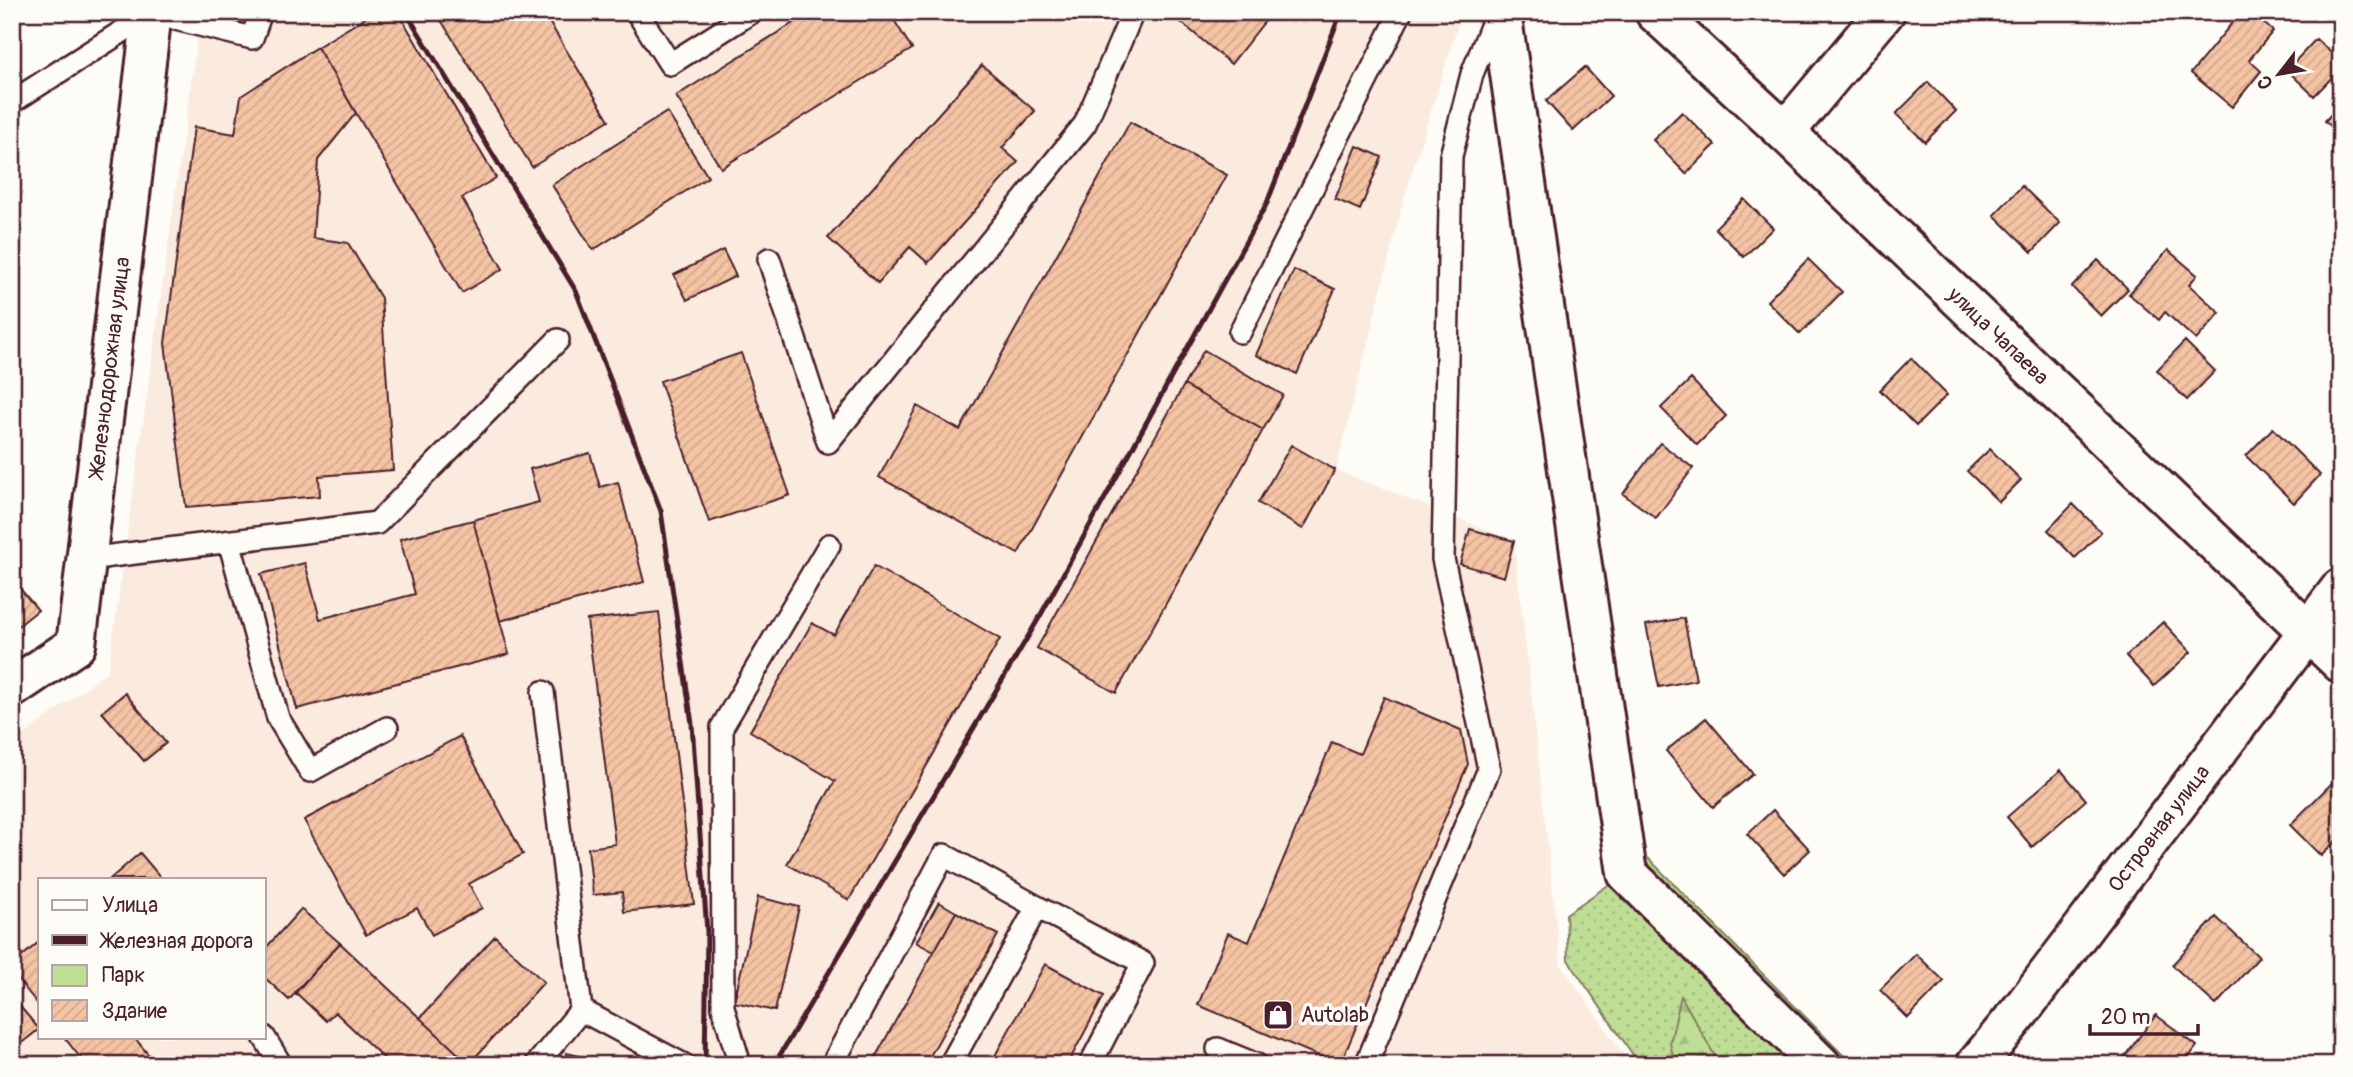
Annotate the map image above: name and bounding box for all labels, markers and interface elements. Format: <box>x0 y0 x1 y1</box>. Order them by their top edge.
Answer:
north arrow <box>2244 38 2314 108</box>
text: С <box>2252 71 2279 93</box>
street label: Железнодорожная улица <box>82 255 136 482</box>
street label: улица Чапаева <box>1941 280 2055 391</box>
street label: Островная улица <box>2102 759 2216 897</box>
legend <box>38 878 266 1038</box>
text: Улица <box>102 892 158 919</box>
text: Железная дорога <box>99 928 253 955</box>
text: Парк <box>102 962 145 989</box>
scale bar <box>2090 993 2199 1037</box>
text: Здание <box>102 998 168 1025</box>
shop icon: Autolab <box>1261 998 1295 1032</box>
place label: Autolab <box>1301 1002 1369 1029</box>
text: 20 m <box>2101 1004 2150 1031</box>

